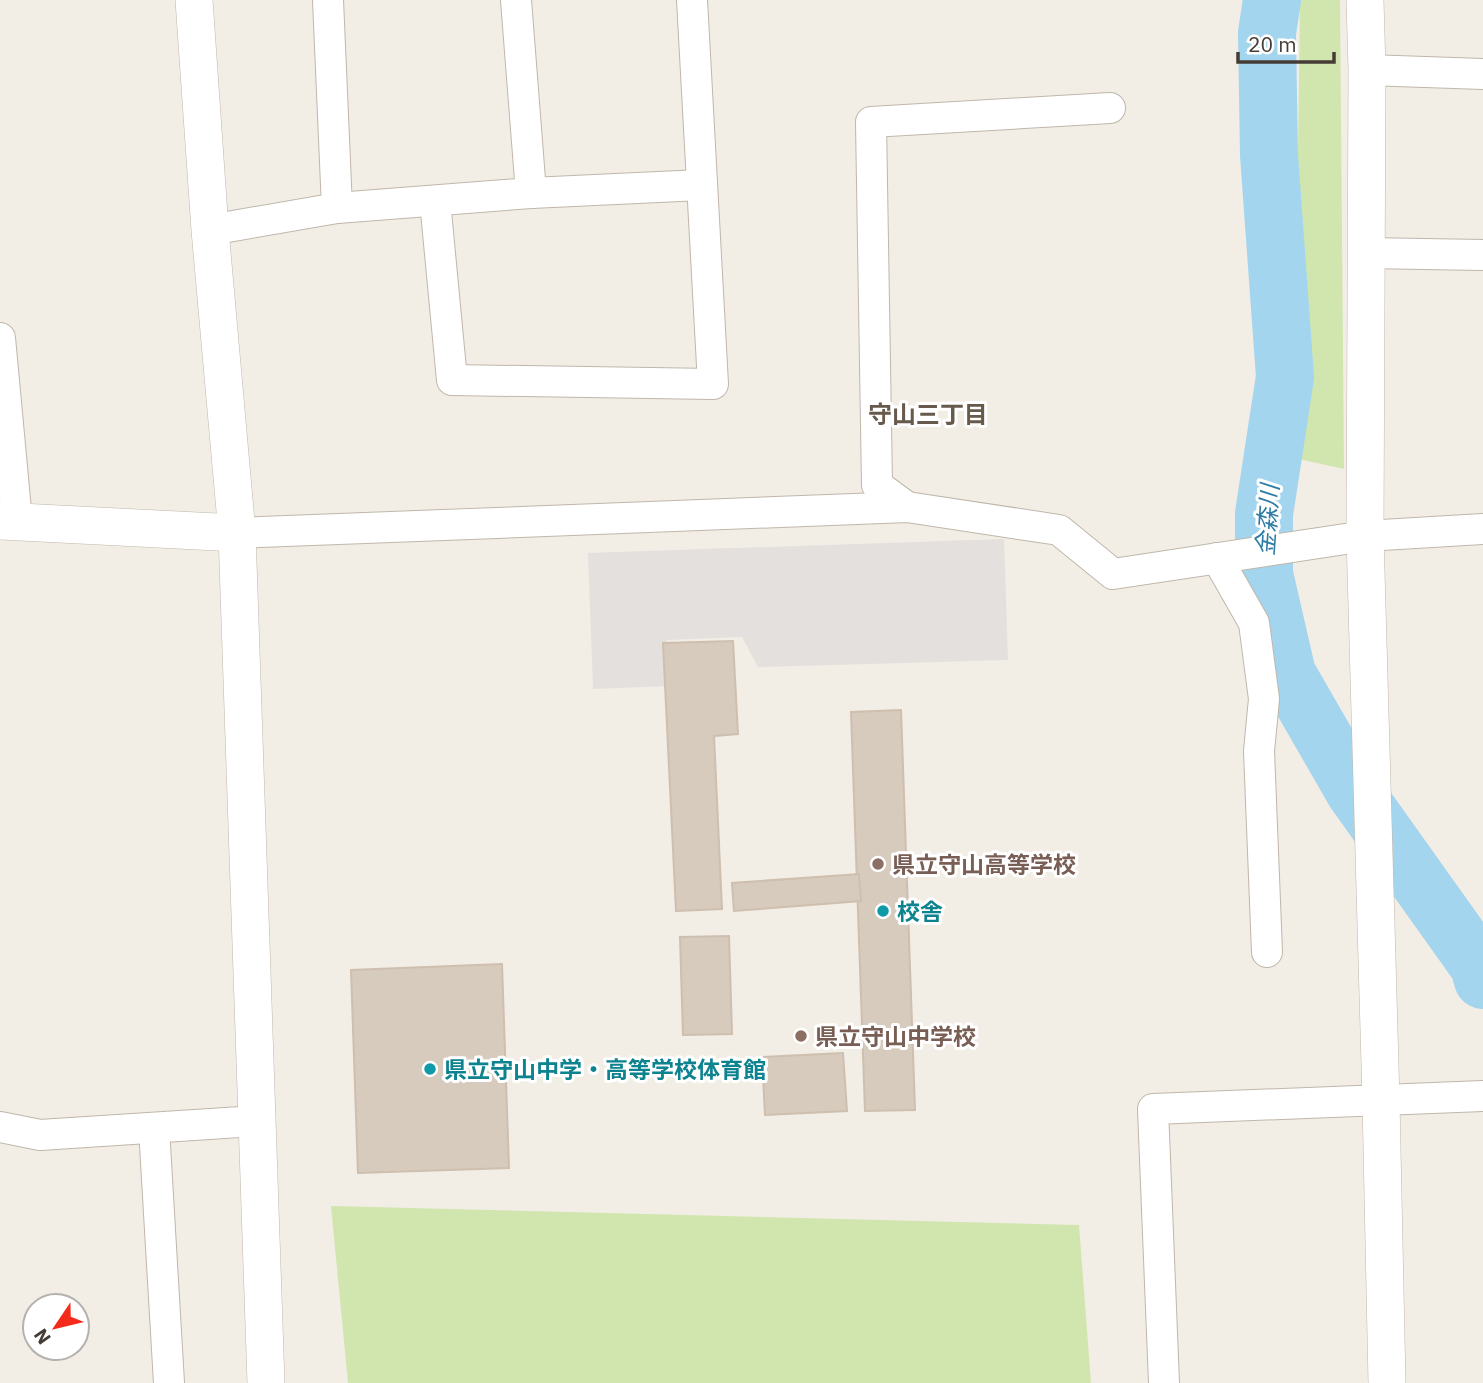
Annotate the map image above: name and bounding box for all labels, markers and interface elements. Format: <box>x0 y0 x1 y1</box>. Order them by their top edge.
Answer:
scale bar <box>1238 21 1334 65</box>
text: 20 m <box>1248 30 1297 58</box>
district label: 守山三丁目 <box>868 398 988 430</box>
water label: 金森川 <box>1249 480 1286 557</box>
place label: 県立守山高等学校 <box>892 849 1076 879</box>
marker: 県立守山高等学校 <box>870 856 886 872</box>
place label: 校舎 <box>897 896 943 926</box>
marker: 校舎 <box>875 903 891 919</box>
place label: 県立守山中学校 <box>815 1021 976 1051</box>
marker: 県立守山中学校 <box>793 1028 809 1044</box>
place label: 県立守山中学・高等学校体育館 <box>444 1054 766 1084</box>
marker: 県立守山中学・高等学校体育館 <box>422 1061 438 1077</box>
north arrow <box>21 1292 91 1362</box>
text: N <box>28 1324 56 1349</box>

